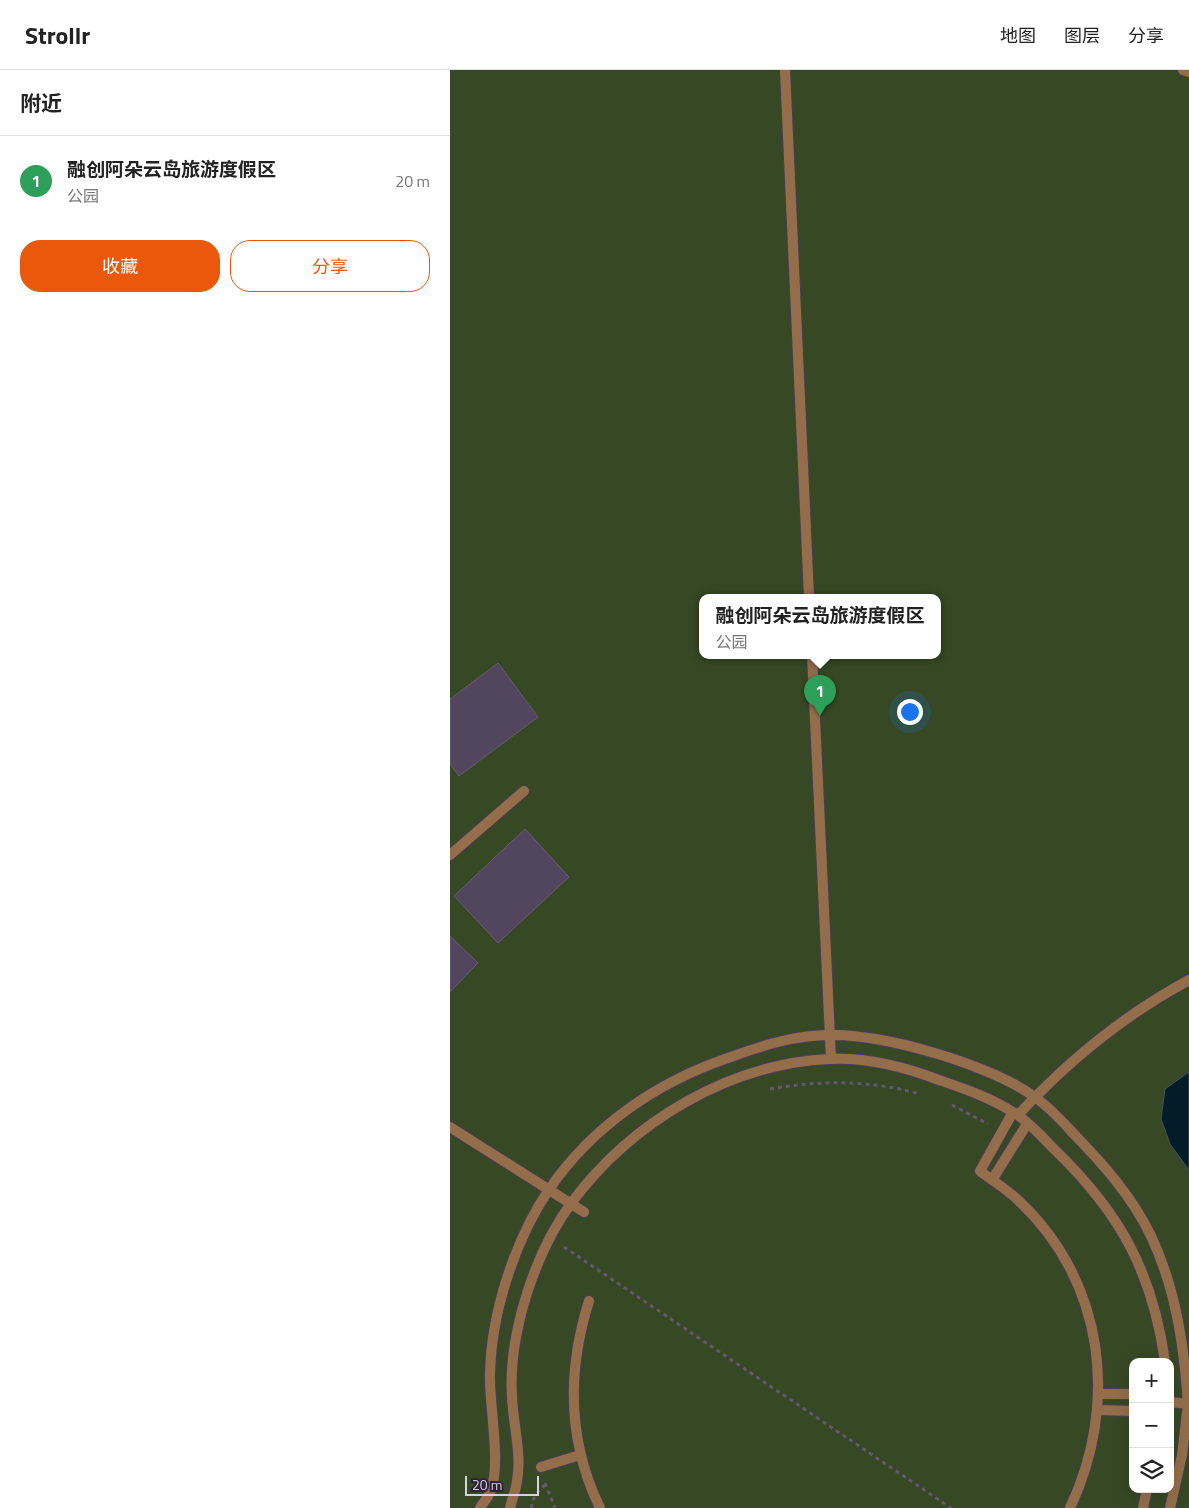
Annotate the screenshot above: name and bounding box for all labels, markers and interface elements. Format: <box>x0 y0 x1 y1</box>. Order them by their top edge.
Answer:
text: Strollr <box>25 17 90 53</box>
text: 地图 <box>1000 22 1036 49</box>
text: 图层 <box>1064 22 1100 49</box>
text: 分享 <box>1128 22 1164 49</box>
text: 附近 <box>20 87 62 119</box>
text: 融创阿朵云岛旅游度假区 <box>67 154 276 183</box>
text: 1 <box>32 169 40 193</box>
text: 20 m <box>395 169 430 193</box>
text: 公园 <box>67 184 99 208</box>
button: 收藏 <box>20 240 220 292</box>
button: 分享 <box>230 240 430 292</box>
popup <box>699 594 941 659</box>
text: 融创阿朵云岛旅游度假区 <box>715 600 925 629</box>
text: 公园 <box>715 630 748 654</box>
pin: 1 <box>804 675 836 716</box>
your location <box>897 699 923 725</box>
map controls <box>1129 1358 1174 1493</box>
button: + <box>1129 1358 1174 1403</box>
button: − <box>1129 1403 1174 1448</box>
button: layers <box>1129 1448 1174 1493</box>
scale bar <box>465 1473 539 1496</box>
text: 20 m <box>472 1474 502 1495</box>

